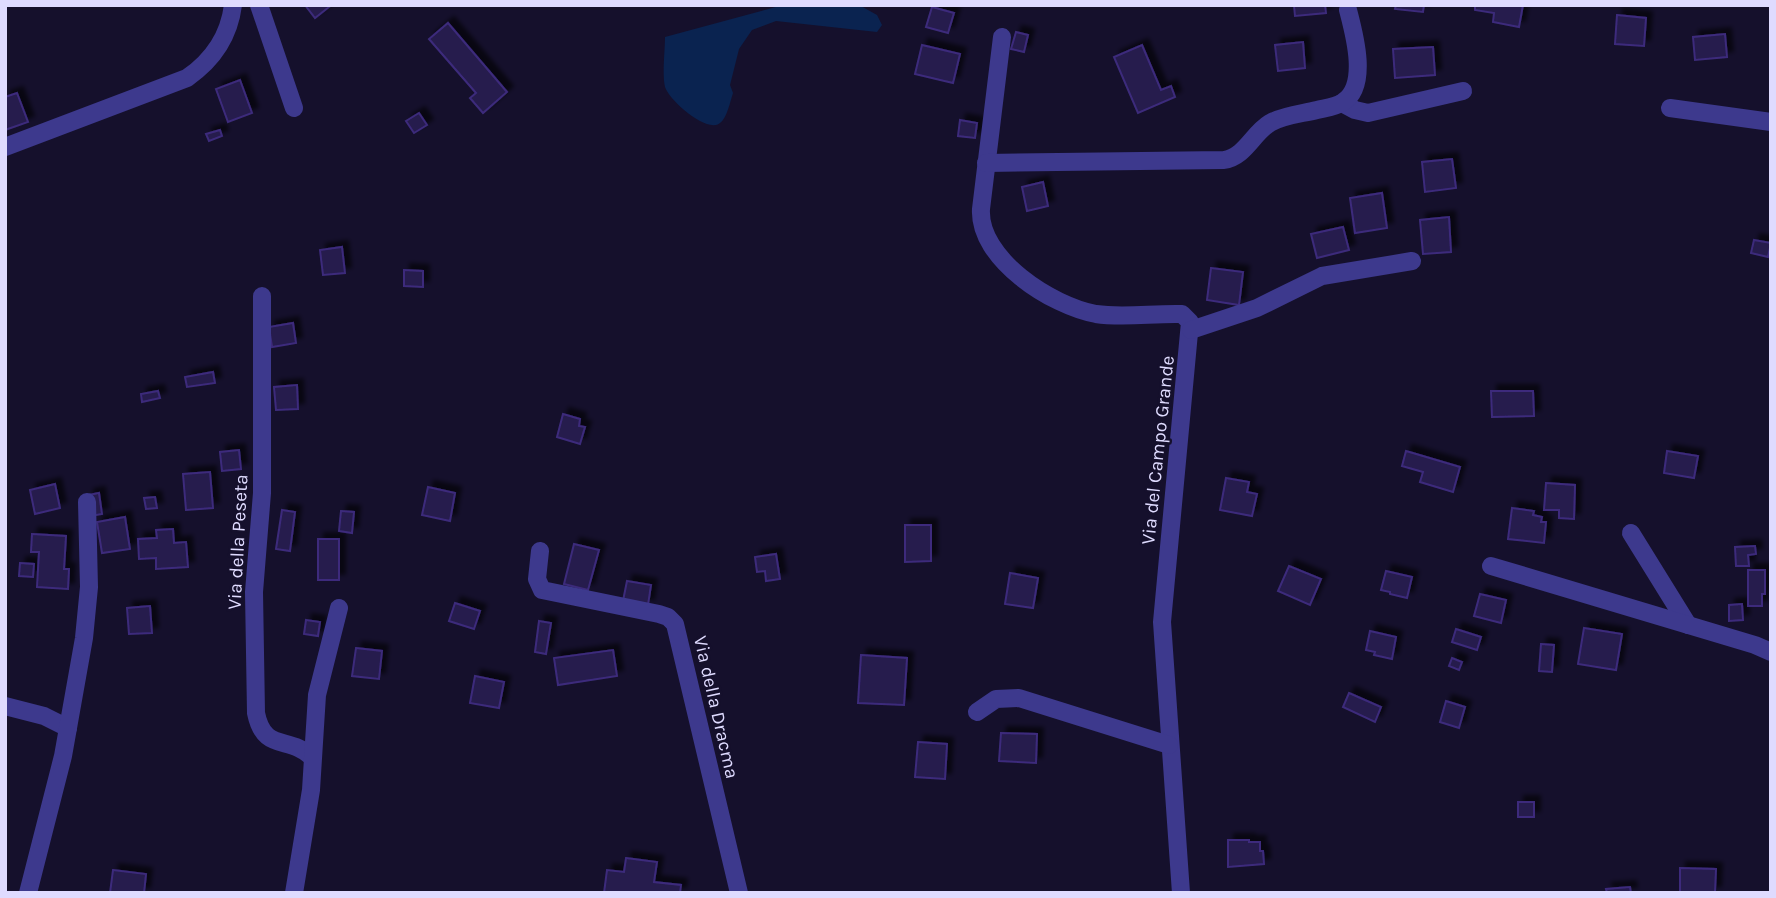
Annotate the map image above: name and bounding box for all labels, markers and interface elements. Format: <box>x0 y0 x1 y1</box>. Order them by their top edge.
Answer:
street label: Via del Campo Grande <box>1137 354 1179 546</box>
street label: Via della Peseta <box>223 474 253 610</box>
street label: Via della Dracma <box>689 634 743 781</box>

